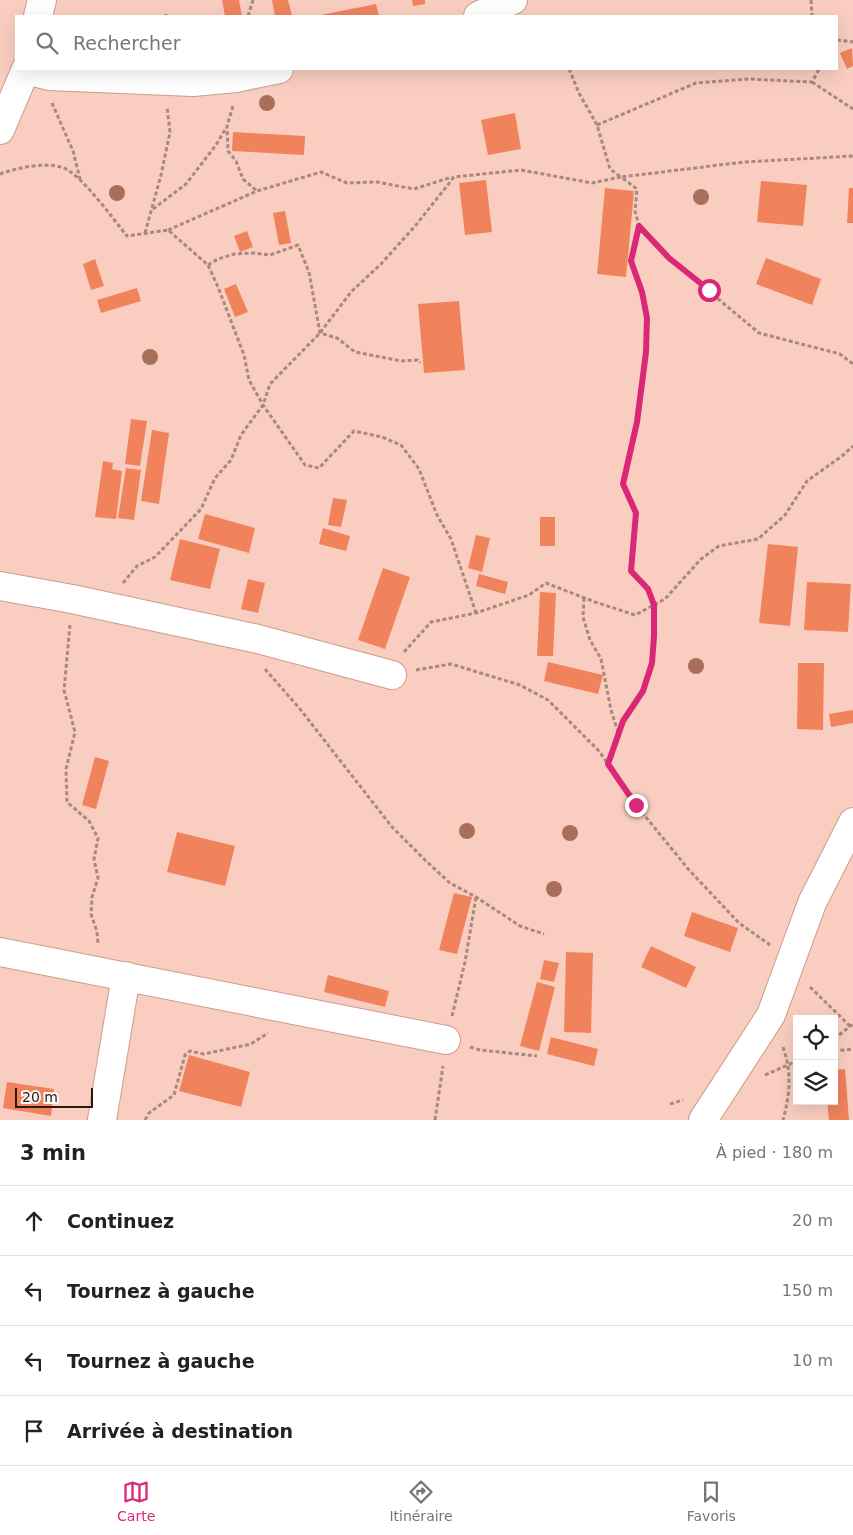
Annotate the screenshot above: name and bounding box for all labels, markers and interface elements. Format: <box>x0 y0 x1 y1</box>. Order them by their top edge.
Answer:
search box <box>15 15 838 70</box>
icon: search <box>33 29 61 57</box>
text: Rechercher <box>73 32 181 54</box>
route start <box>698 279 721 302</box>
route end <box>625 794 648 817</box>
map controls <box>793 1015 838 1105</box>
button: locate <box>793 1015 838 1060</box>
button: layers <box>793 1060 838 1105</box>
scale bar <box>15 1085 92 1108</box>
text: 20 m <box>22 1089 58 1105</box>
text: 3 min <box>20 1141 86 1165</box>
text: À pied · 180 m <box>716 1143 833 1162</box>
icon: ahead <box>20 1207 48 1235</box>
text: Continuez <box>67 1210 174 1232</box>
text: 20 m <box>792 1211 833 1230</box>
icon: left <box>20 1277 48 1305</box>
text: Tournez à gauche <box>67 1280 255 1302</box>
text: 150 m <box>782 1281 833 1300</box>
icon: left <box>20 1347 48 1375</box>
text: Tournez à gauche <box>67 1350 255 1372</box>
text: 10 m <box>792 1351 833 1370</box>
icon: arrive <box>20 1417 48 1445</box>
text: Arrivée à destination <box>67 1420 293 1442</box>
tab: Carte <box>117 1478 155 1524</box>
tab: Itinéraire <box>389 1478 453 1524</box>
tab: Favoris <box>687 1478 736 1524</box>

